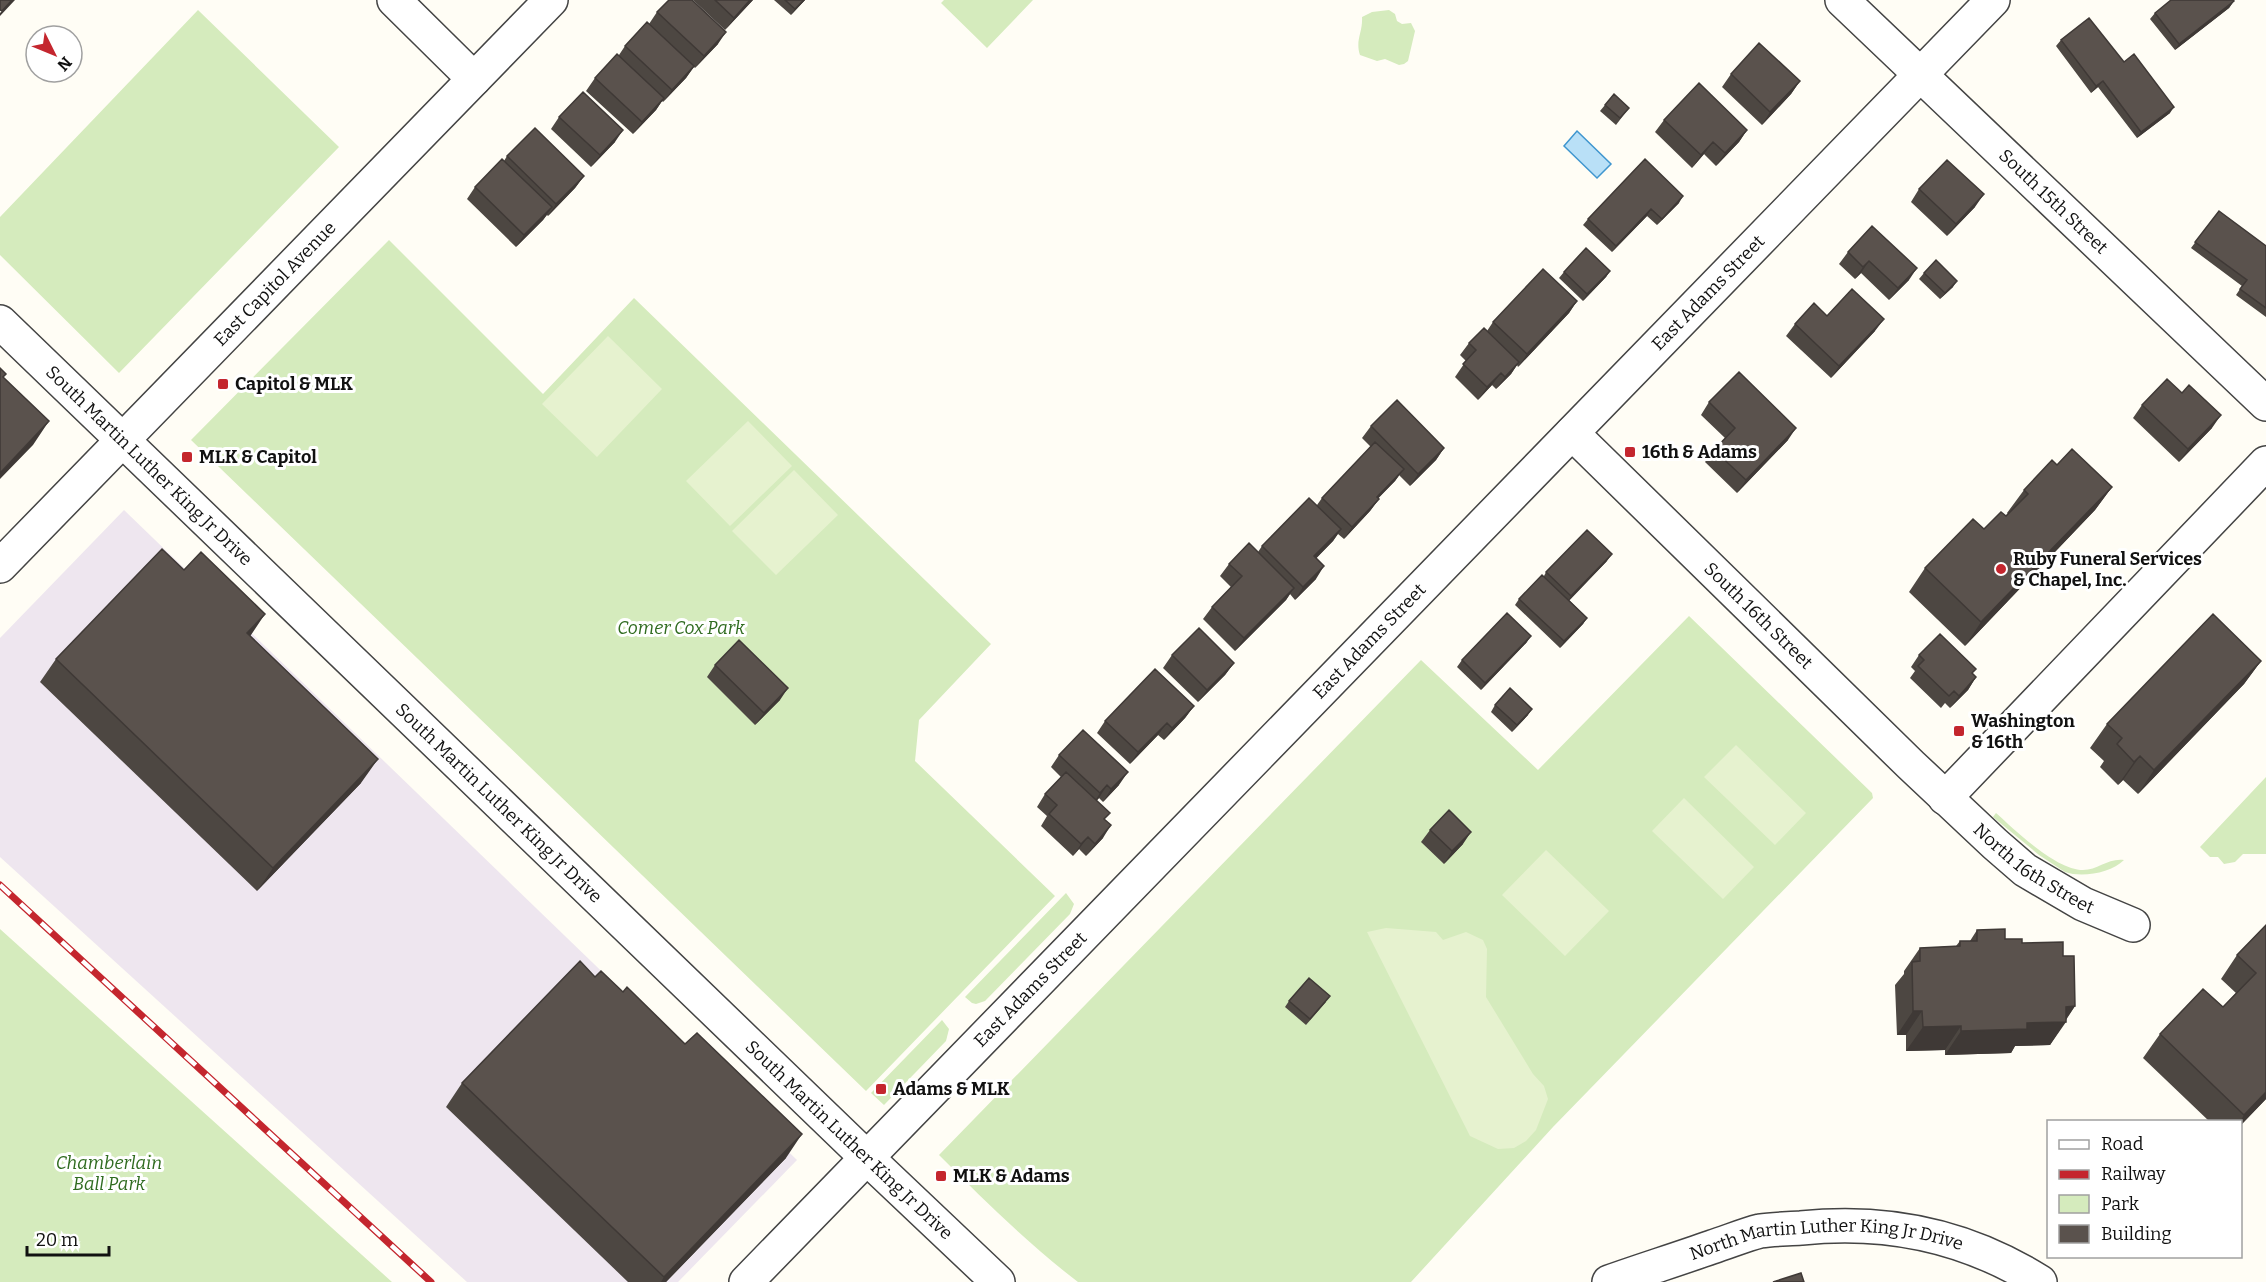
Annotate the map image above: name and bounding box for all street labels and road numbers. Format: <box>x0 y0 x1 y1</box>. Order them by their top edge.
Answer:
street label: South 15th Street <box>1994 144 2113 259</box>
street label: East Capitol Avenue <box>209 217 340 351</box>
street label: East Adams Street <box>1647 230 1770 355</box>
street label: South Martin Luther King Jr Drive <box>41 361 257 570</box>
street label: South 16th Street <box>1700 558 1818 674</box>
street label: East Adams Street <box>1308 579 1431 703</box>
street label: South Martin Luther King Jr Drive <box>391 698 607 908</box>
street label: North 16th Street <box>1969 819 2098 919</box>
street label: East Adams Street <box>969 927 1092 1052</box>
street label: South Martin Luther King Jr Drive <box>741 1036 957 1244</box>
street label: North Martin Luther King Jr Drive <box>1687 1215 1966 1265</box>

